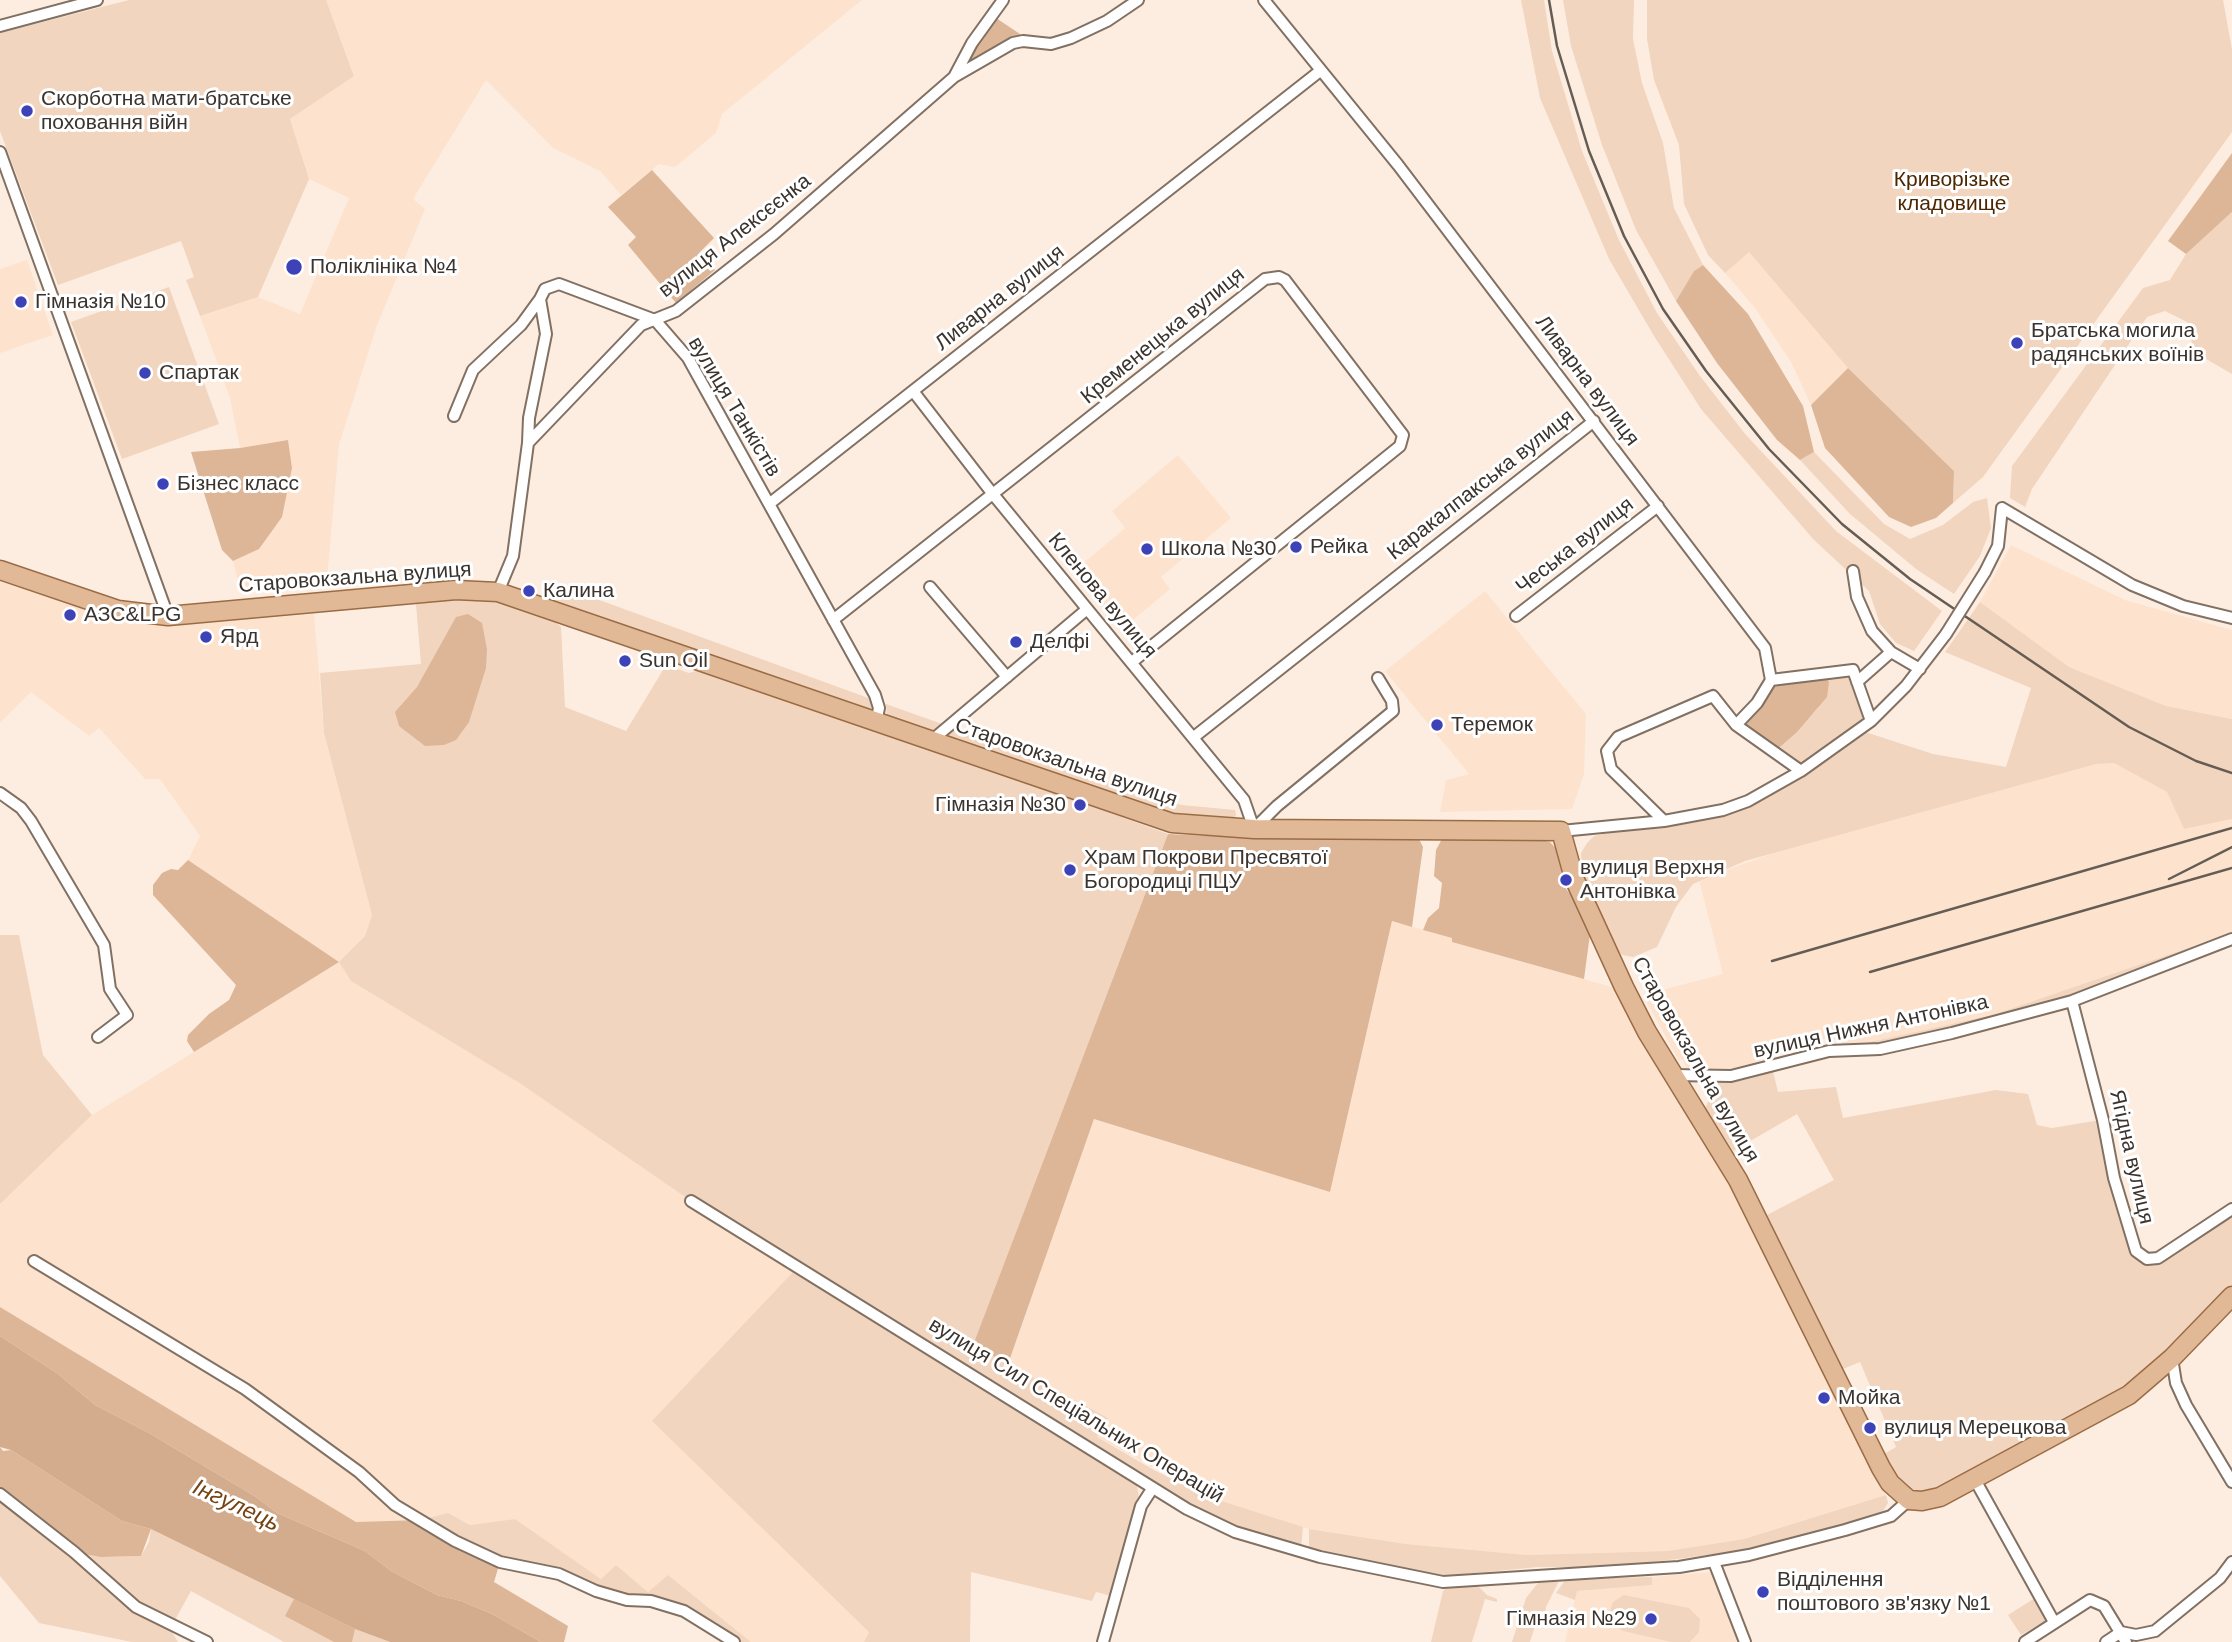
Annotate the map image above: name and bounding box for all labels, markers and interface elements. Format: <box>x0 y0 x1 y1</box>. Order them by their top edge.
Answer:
place label: Скорботна мати-братське поховання війн <box>41 86 292 136</box>
marker: Скорботна мати-братське поховання війн <box>19 103 35 119</box>
park label: Криворізьке кладовище <box>1894 167 2010 217</box>
street label: вулиця Алексєєнка <box>654 169 816 303</box>
street label: Ливарна вулиця <box>930 240 1070 356</box>
place label: Поліклініка №4 <box>310 254 457 280</box>
marker: Поліклініка №4 <box>284 257 304 277</box>
street label: Кременецька вулиця <box>1076 262 1250 410</box>
place label: Гімназія №10 <box>35 289 166 315</box>
marker: Гімназія №10 <box>13 294 29 310</box>
street label: Ливарна вулиця <box>1530 311 1644 451</box>
place label: Братська могила радянських воїнів <box>2031 318 2204 368</box>
street label: вулиця Танкістів <box>682 332 786 482</box>
marker: Братська могила радянських воїнів <box>2009 335 2025 351</box>
place label: Спартак <box>159 360 239 386</box>
marker: Спартак <box>137 365 153 381</box>
street label: Каракалпакська вулиця <box>1383 404 1579 566</box>
place label: Бізнес класс <box>177 471 299 497</box>
marker: Бізнес класс <box>155 476 171 492</box>
street label: Чеська вулиця <box>1511 492 1639 600</box>
street label: Кленова вулиця <box>1042 528 1162 664</box>
place label: Рейка <box>1310 534 1368 560</box>
place label: Школа №30 <box>1161 536 1277 562</box>
marker: Рейка <box>1288 539 1304 555</box>
marker: Школа №30 <box>1139 541 1155 557</box>
street label: Старовокзальна вулиця <box>238 557 472 599</box>
place label: Калина <box>543 578 614 604</box>
marker: Калина <box>521 583 537 599</box>
place label: АЗС&LPG <box>84 602 181 628</box>
marker: АЗС&LPG <box>62 607 78 623</box>
place label: Ярд <box>220 624 259 650</box>
marker: Ярд <box>198 629 214 645</box>
place label: Делфі <box>1030 629 1089 655</box>
marker: Делфі <box>1008 634 1024 650</box>
place label: Sun Oil <box>639 648 708 674</box>
marker: Sun Oil <box>617 653 633 669</box>
place label: Теремок <box>1451 712 1533 738</box>
street label: Старовокзальна вулиця <box>952 713 1180 813</box>
marker: Теремок <box>1429 717 1445 733</box>
place label: Гімназія №30 <box>935 792 1066 818</box>
marker: Гімназія №30 <box>1072 797 1088 813</box>
place label: Храм Покрови Пресвятої Богородиці ПЦУ <box>1084 845 1328 895</box>
place label: вулиця Верхня Антонівка <box>1580 855 1725 905</box>
marker: Храм Покрови Пресвятої Богородиці ПЦУ <box>1062 862 1078 878</box>
marker: вулиця Верхня Антонівка <box>1558 872 1574 888</box>
street label: Старовокзальна вулиця <box>1626 953 1764 1167</box>
street label: вулиця Нижня Антонівка <box>1751 990 1991 1064</box>
street label: Ягідна вулиця <box>2103 1087 2159 1227</box>
street label: вулиця Сил Спеціальних Операцій <box>924 1313 1228 1509</box>
place label: Мойка <box>1838 1385 1900 1411</box>
marker: Мойка <box>1816 1390 1832 1406</box>
place label: вулиця Мерецкова <box>1884 1415 2066 1441</box>
marker: вулиця Мерецкова <box>1862 1420 1878 1436</box>
water label: Інгулець <box>188 1474 284 1538</box>
place label: Відділення поштового зв'язку №1 <box>1777 1567 1991 1617</box>
marker: Відділення поштового зв'язку №1 <box>1755 1584 1771 1600</box>
place label: Гімназія №29 <box>1506 1606 1637 1632</box>
marker: Гімназія №29 <box>1643 1611 1659 1627</box>

